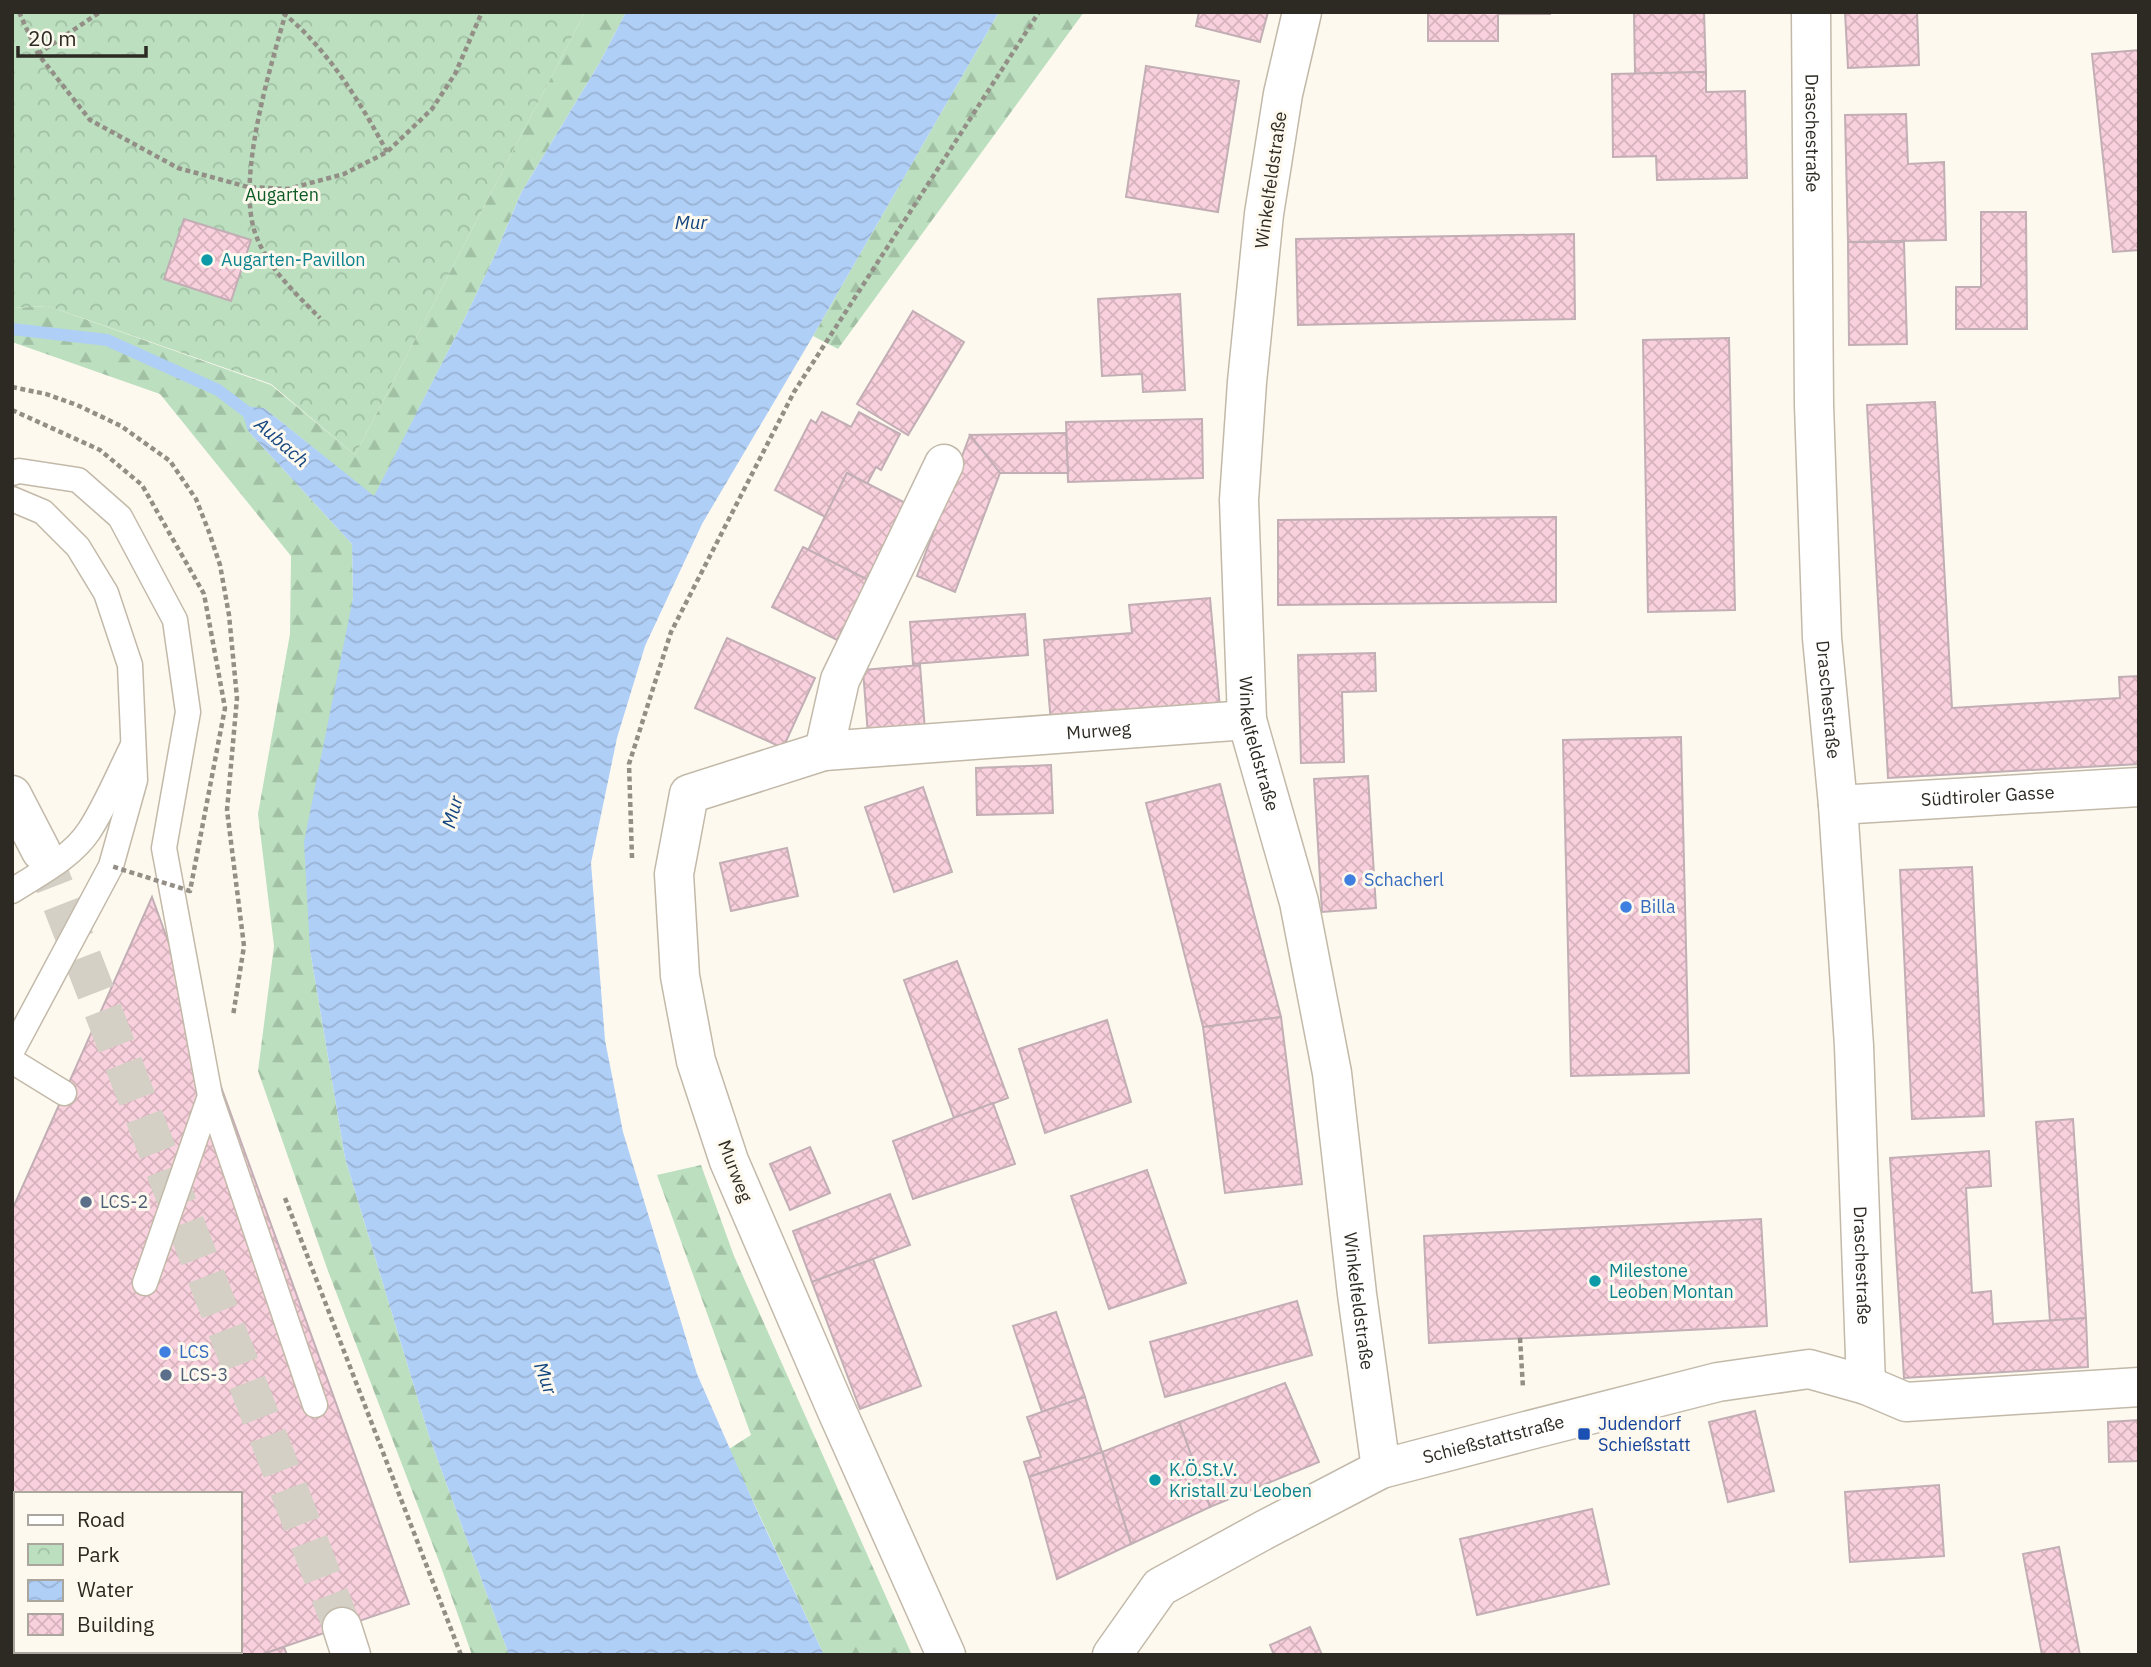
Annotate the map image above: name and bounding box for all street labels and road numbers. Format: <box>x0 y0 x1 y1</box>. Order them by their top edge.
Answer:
street label: Draschestraße <box>1800 74 1824 193</box>
street label: Winkelfeldstraße <box>1249 110 1292 250</box>
street label: Draschestraße <box>1811 639 1846 760</box>
street label: Winkelfeldstraße <box>1234 675 1284 814</box>
street label: Murweg <box>1065 717 1132 744</box>
street label: Südtiroler Gasse <box>1920 780 2055 811</box>
street label: Murweg <box>713 1137 758 1206</box>
street label: Draschestraße <box>1849 1206 1876 1325</box>
street label: Winkelfeldstraße <box>1339 1231 1379 1371</box>
street label: Schießstattstraße <box>1420 1410 1567 1469</box>

